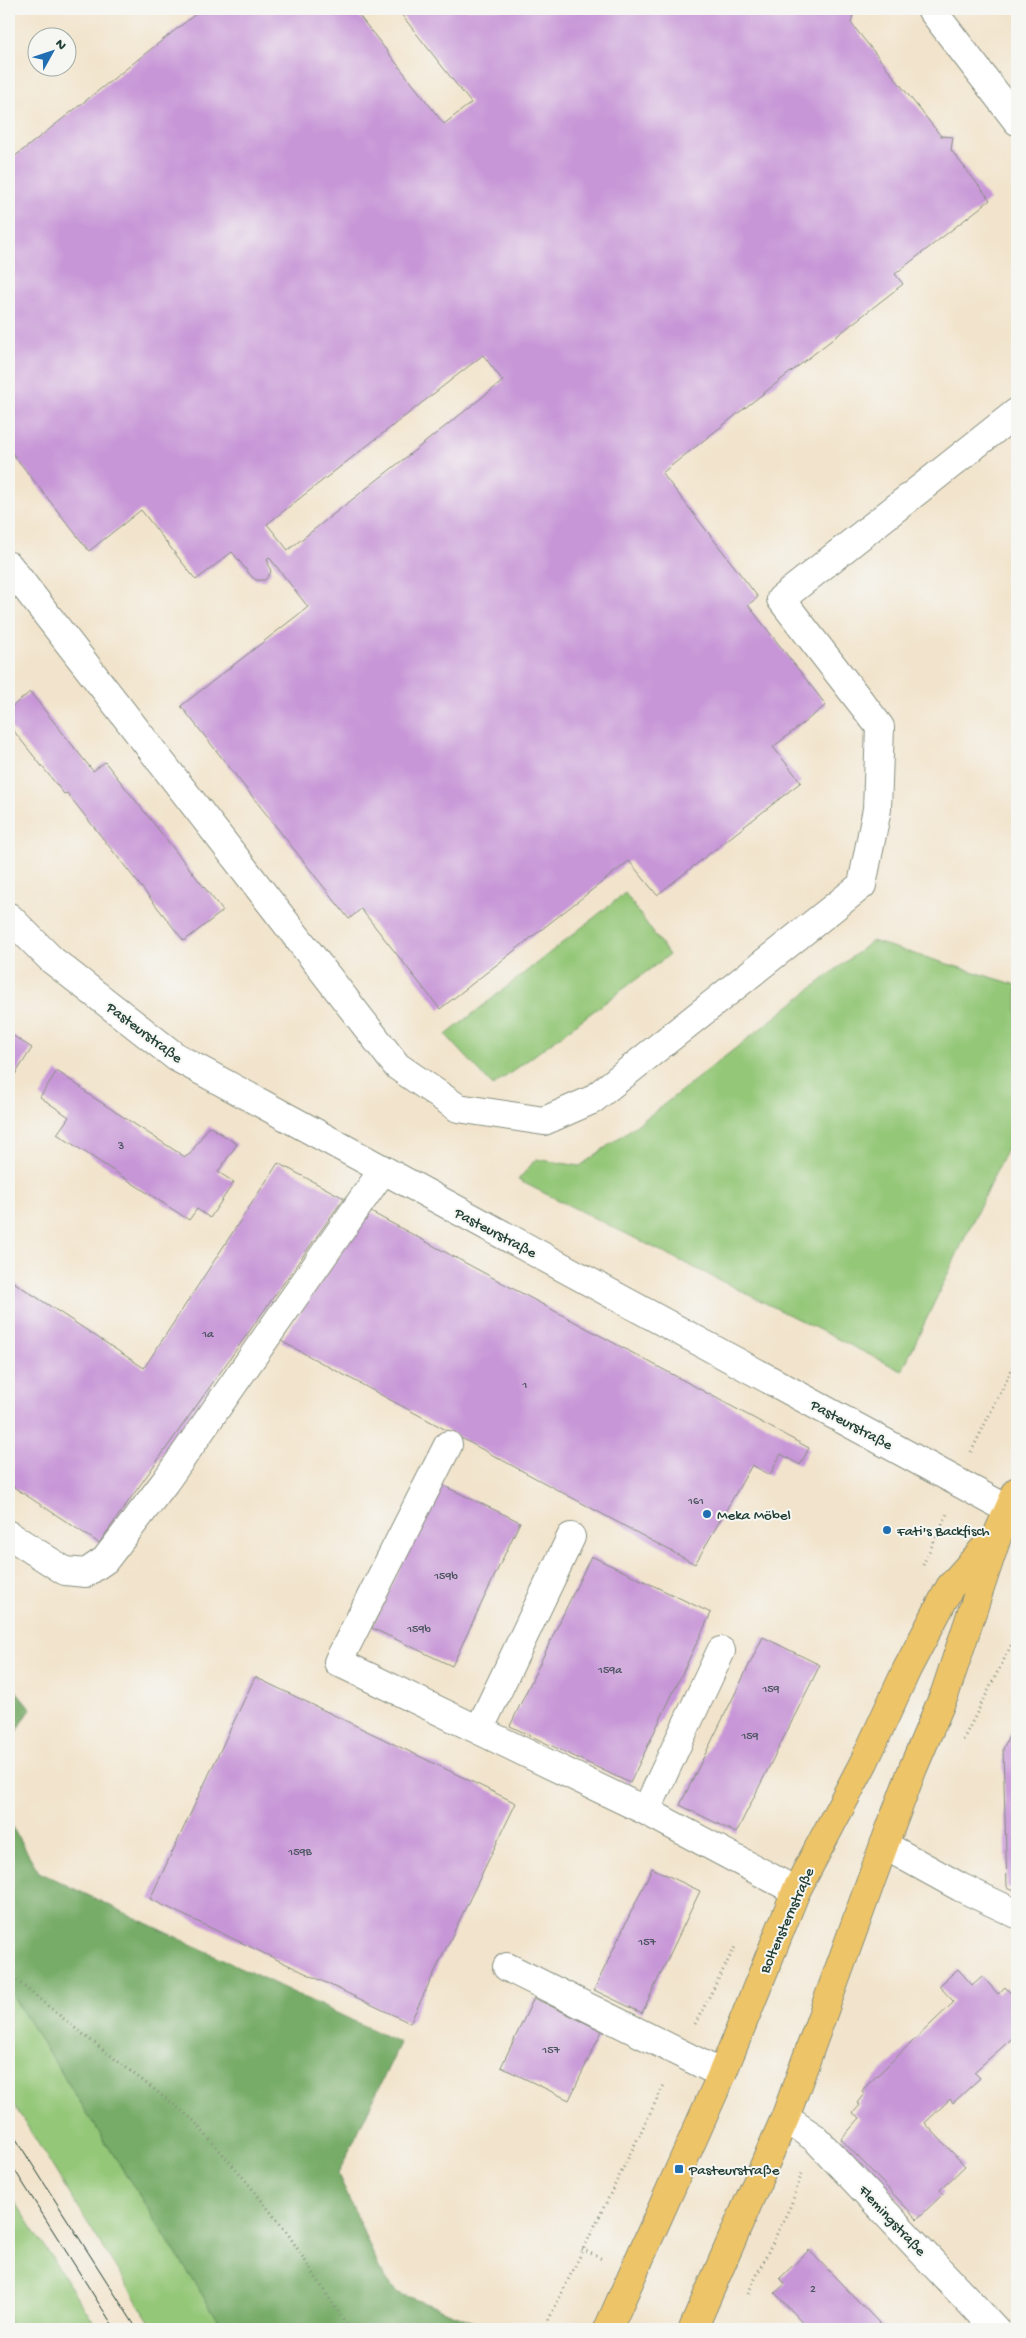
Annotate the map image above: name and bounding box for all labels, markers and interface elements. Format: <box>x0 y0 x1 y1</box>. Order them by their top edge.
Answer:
north arrow <box>28 28 78 78</box>
text: N <box>51 36 69 54</box>
street label: Pasteurstraße <box>101 999 186 1068</box>
house number: 3 <box>117 1140 124 1154</box>
street label: Pasteurstraße <box>450 1204 539 1263</box>
house number: 1a <box>201 1328 214 1342</box>
house number: 1 <box>522 1379 528 1393</box>
street label: Pasteurstraße <box>806 1396 895 1455</box>
house number: 161 <box>687 1495 704 1509</box>
place label: Meka Möbel <box>717 1507 791 1525</box>
marker: Meka Möbel <box>701 1508 713 1520</box>
place label: Fati's Backfisch <box>896 1523 990 1541</box>
marker: Fati's Backfisch <box>881 1524 893 1536</box>
house number: 159b <box>433 1570 458 1584</box>
house number: 159b <box>406 1623 431 1637</box>
house number: 159a <box>597 1664 622 1678</box>
house number: 159 <box>761 1683 780 1697</box>
house number: 159 <box>740 1730 759 1744</box>
house number: 159B <box>287 1846 313 1860</box>
street label: Boltensternstraße <box>756 1865 819 1977</box>
house number: 157 <box>637 1936 656 1950</box>
house number: 157 <box>541 2044 560 2058</box>
place label: Pasteurstraße <box>688 2162 780 2180</box>
marker: Pasteurstraße <box>673 2163 685 2175</box>
street label: Flemingstraße <box>853 2181 929 2261</box>
house number: 2 <box>810 2283 816 2297</box>

